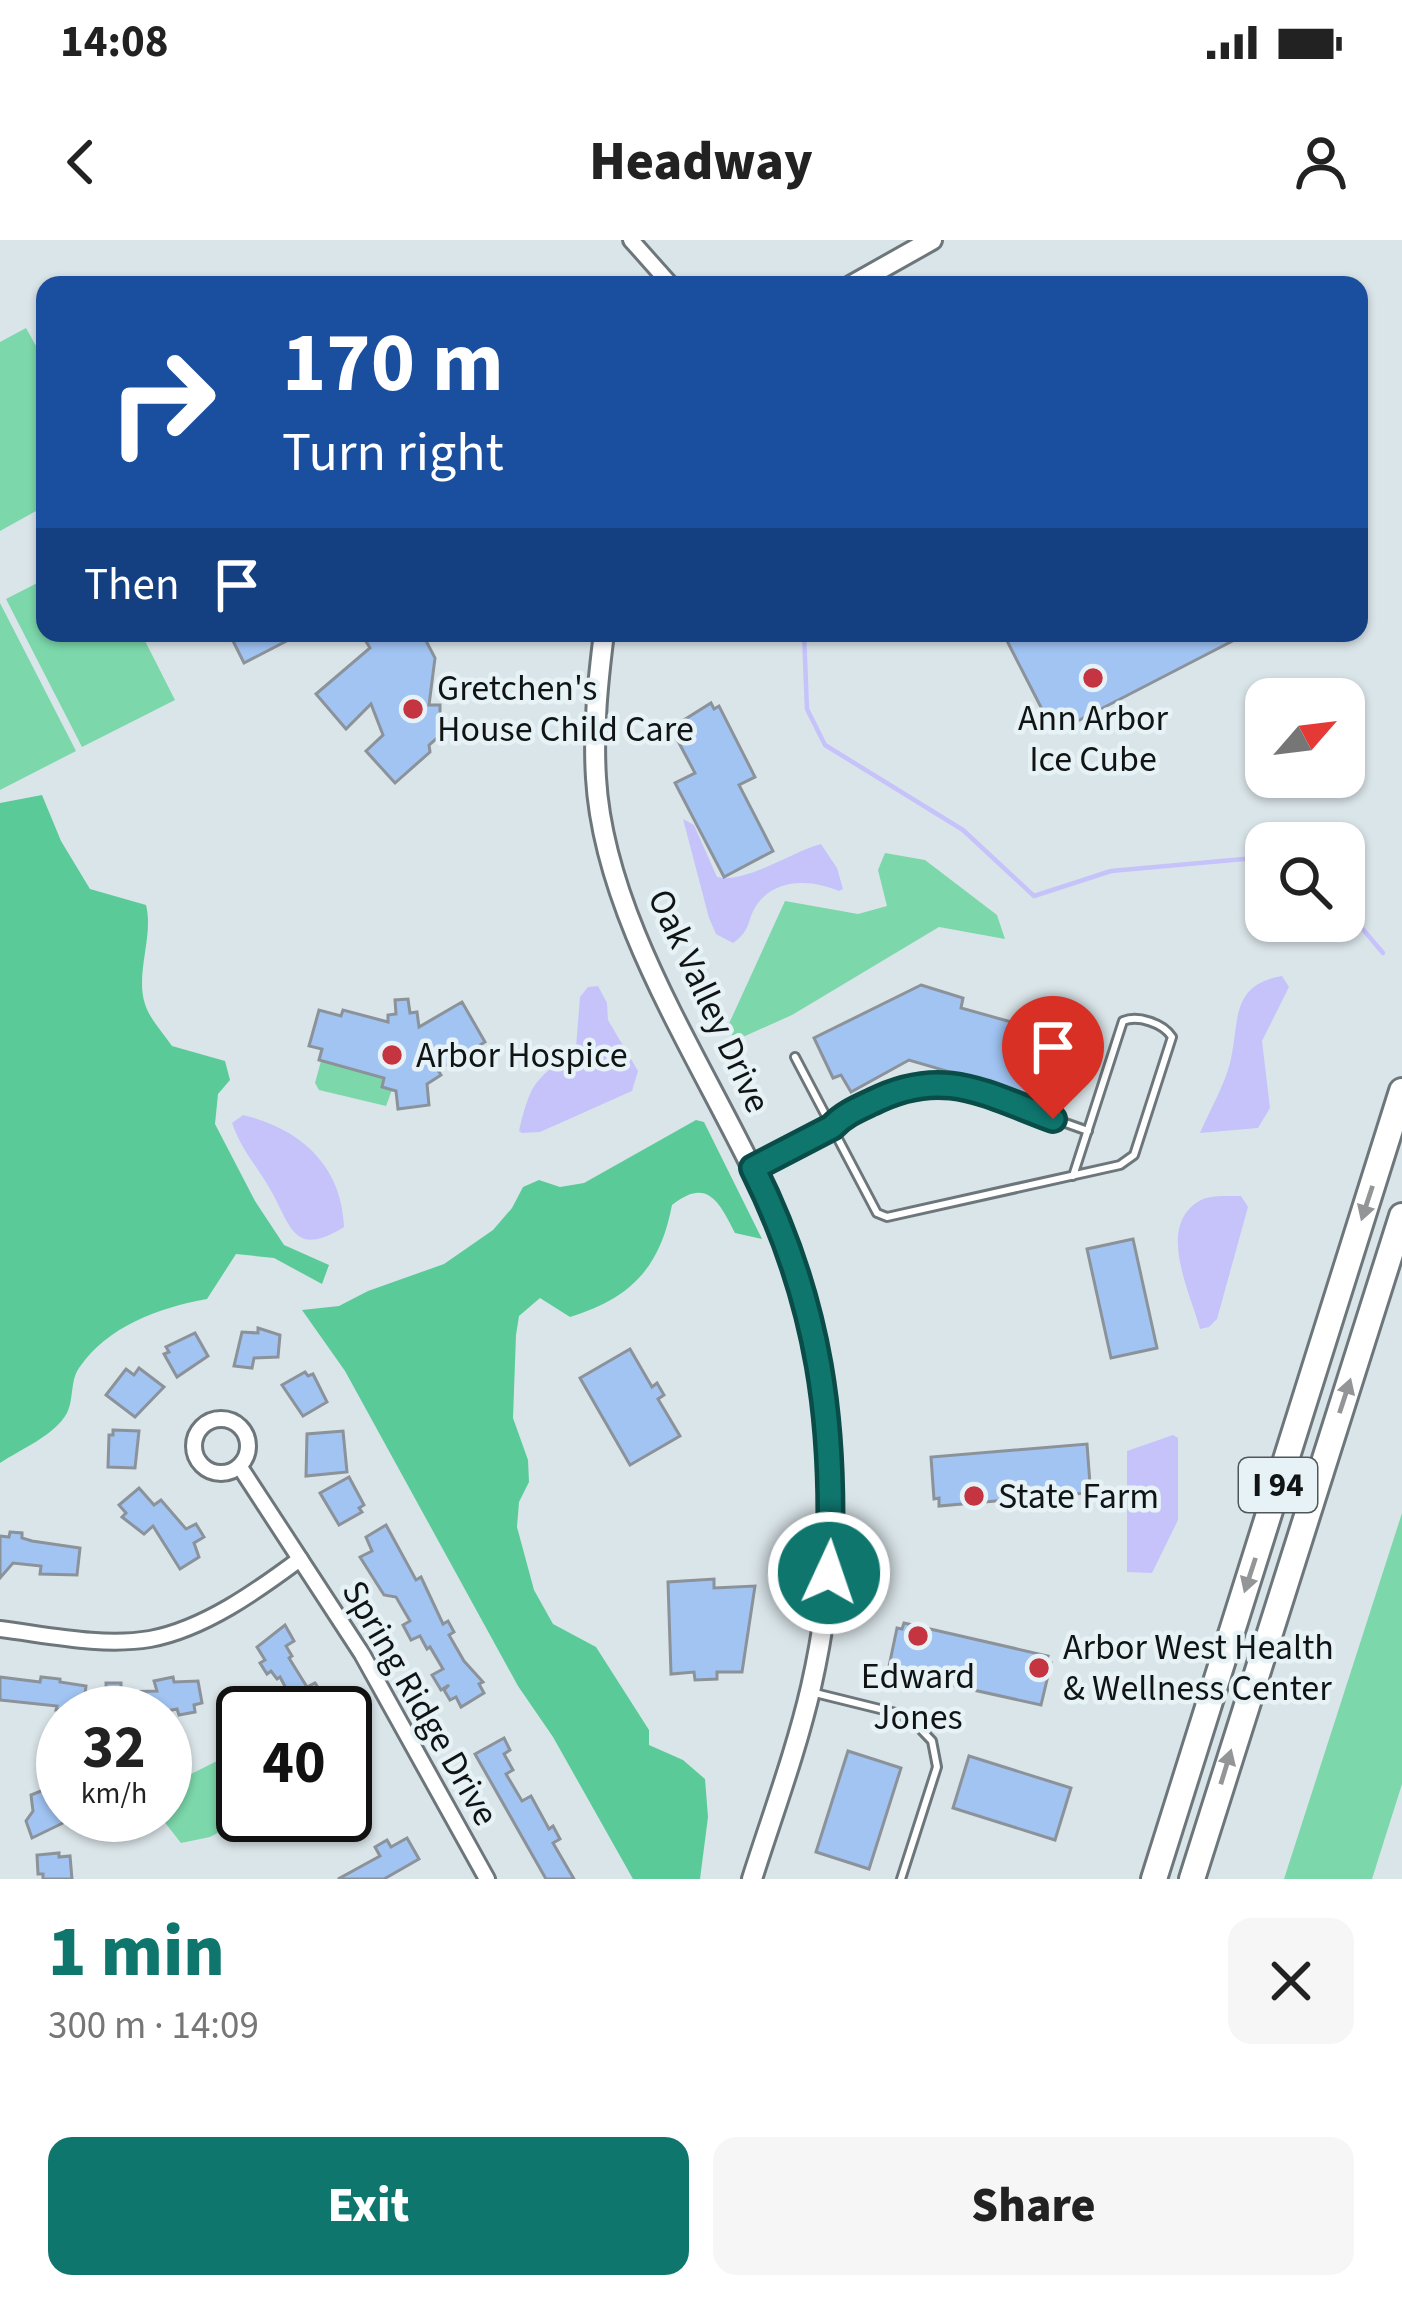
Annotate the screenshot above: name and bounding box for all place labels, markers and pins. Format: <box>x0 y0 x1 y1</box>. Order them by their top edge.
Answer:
place label: Gretchen's House Child Care <box>437 663 694 755</box>
marker: Ann Arbor Ice Cube <box>1080 665 1106 691</box>
place label: Ann Arbor Ice Cube <box>1018 693 1169 785</box>
marker: Gretchen's House Child Care <box>400 696 426 722</box>
pin <box>1002 996 1104 1119</box>
place label: Arbor Hospice <box>416 1030 628 1081</box>
marker: Arbor Hospice <box>379 1042 405 1068</box>
place label: State Farm <box>998 1471 1159 1522</box>
marker: State Farm <box>961 1483 987 1509</box>
place label: Arbor West Health & Wellness Center <box>1063 1622 1334 1714</box>
marker: Edward Jones <box>905 1623 931 1649</box>
place label: Edward Jones <box>861 1651 975 1743</box>
marker: Arbor West Health & Wellness Center <box>1026 1655 1052 1681</box>

